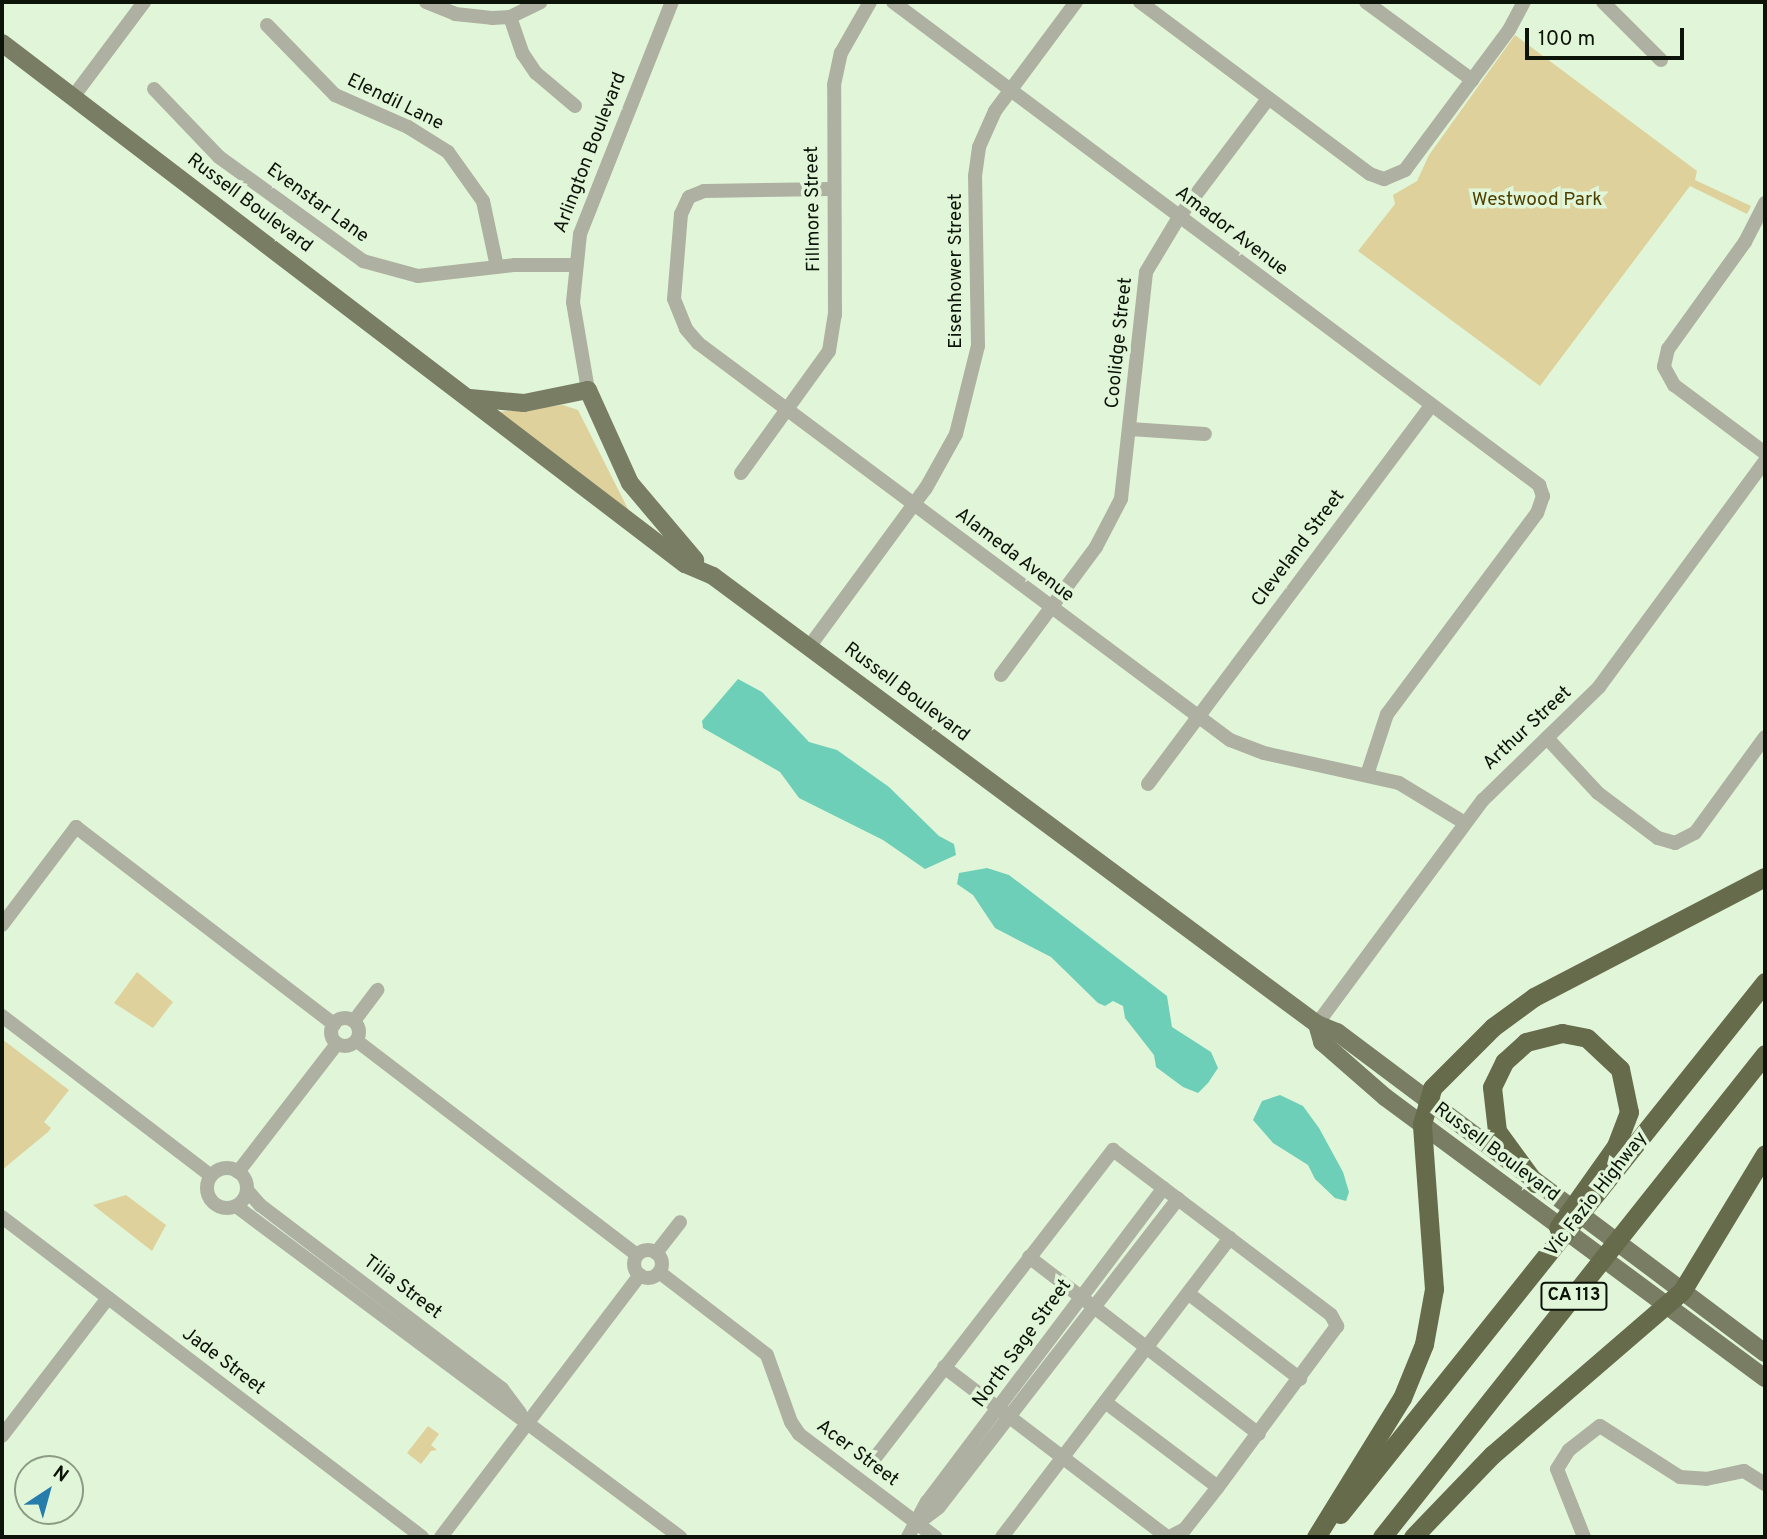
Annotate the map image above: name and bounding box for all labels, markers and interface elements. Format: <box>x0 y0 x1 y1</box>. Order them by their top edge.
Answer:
scale bar <box>1529 14 1688 58</box>
text: 100 m <box>1538 26 1595 53</box>
street label: Arlington Boulevard <box>550 69 632 237</box>
street label: Elendil Lane <box>343 70 447 136</box>
street label: Fillmore Street <box>802 146 826 272</box>
street label: Russell Boulevard <box>182 149 316 259</box>
street label: Evenstar Lane <box>261 159 373 249</box>
street label: Amador Avenue <box>1170 182 1292 282</box>
park label: Westwood Park <box>1472 190 1602 212</box>
street label: Eisenhower Street <box>946 193 968 349</box>
street label: Coolidge Street <box>1102 276 1138 410</box>
street label: Cleveland Street <box>1248 486 1350 612</box>
street label: Alameda Avenue <box>950 504 1078 608</box>
street label: Russell Boulevard <box>839 638 973 748</box>
street label: Arthur Street <box>1479 682 1577 776</box>
street label: Russell Boulevard <box>1429 1098 1563 1208</box>
street label: Vic Fazio Highway <box>1541 1128 1653 1262</box>
street label: Tilia Street <box>358 1251 446 1325</box>
street label: North Sage Street <box>969 1275 1077 1413</box>
road number: CA 113 <box>1539 1282 1609 1310</box>
street label: Jade Street <box>177 1323 269 1401</box>
street label: Acer Street <box>811 1416 903 1492</box>
north arrow <box>14 1455 84 1525</box>
text: N <box>48 1461 73 1488</box>

